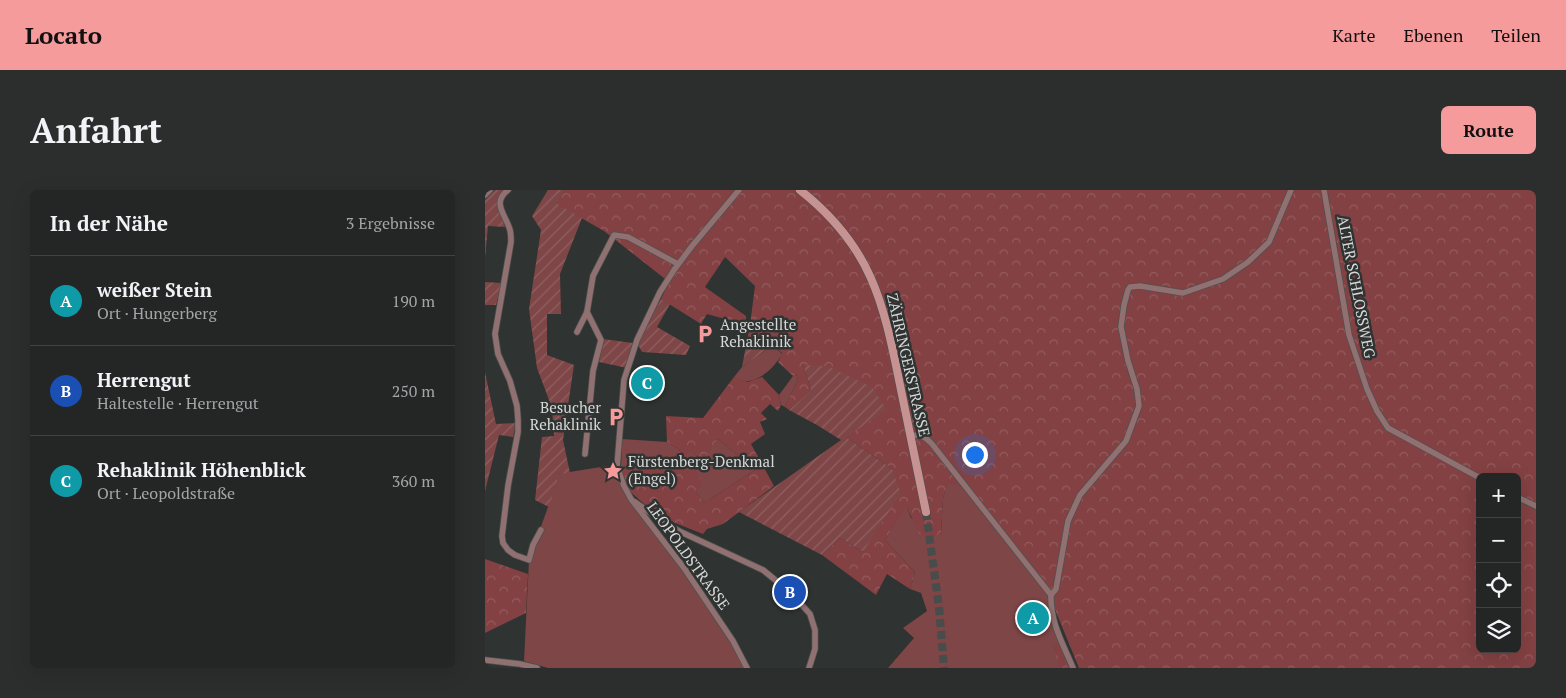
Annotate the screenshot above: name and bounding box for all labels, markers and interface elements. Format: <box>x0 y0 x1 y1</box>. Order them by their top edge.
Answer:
text: Locato <box>25 19 102 51</box>
text: Karte <box>1332 23 1376 47</box>
text: Ebenen <box>1404 23 1463 47</box>
text: Teilen <box>1491 23 1541 47</box>
button: Route <box>1441 106 1536 154</box>
text: Anfahrt <box>30 107 162 153</box>
text: In der Nähe <box>50 209 168 237</box>
text: 3 Ergebnisse <box>346 212 435 234</box>
street label: ALTER SCHLOSSWEG <box>1333 214 1381 361</box>
text: weißer Stein <box>97 277 212 302</box>
text: A <box>60 290 72 312</box>
text: 190 m <box>392 290 435 312</box>
street label: ZÄHRINGERSTRASSE <box>883 291 935 438</box>
text: Ort · Hungerberg <box>97 302 217 324</box>
place label: Angestellte Rehaklinik <box>720 314 796 351</box>
parking icon: Angestellte Rehaklinik <box>694 323 716 345</box>
pin: C <box>631 364 663 402</box>
text: Herrengut <box>97 367 191 392</box>
text: B <box>61 380 71 402</box>
text: 250 m <box>392 380 435 402</box>
text: Haltestelle · Herrengut <box>97 392 259 414</box>
place label: Besucher Rehaklinik <box>530 397 601 434</box>
parking icon: Besucher Rehaklinik <box>605 406 627 428</box>
your location <box>962 442 988 468</box>
place label: Fürstenberg-Denkmal (Engel) <box>628 451 775 488</box>
text: Rehaklinik Höhenblick <box>97 457 306 482</box>
place icon: Fürstenberg-Denkmal (Engel) <box>602 460 624 482</box>
text: C <box>61 470 71 492</box>
text: 360 m <box>392 470 435 492</box>
map controls <box>1476 473 1521 653</box>
button: + <box>1476 473 1521 518</box>
text: Ort · Leopoldstraße <box>97 482 235 504</box>
street label: LEOPOLDSTRASSE <box>643 497 735 613</box>
button: − <box>1476 518 1521 563</box>
button: locate <box>1476 563 1521 608</box>
pin: B <box>774 573 806 611</box>
pin: A <box>1017 599 1049 637</box>
button: layers <box>1476 608 1521 653</box>

